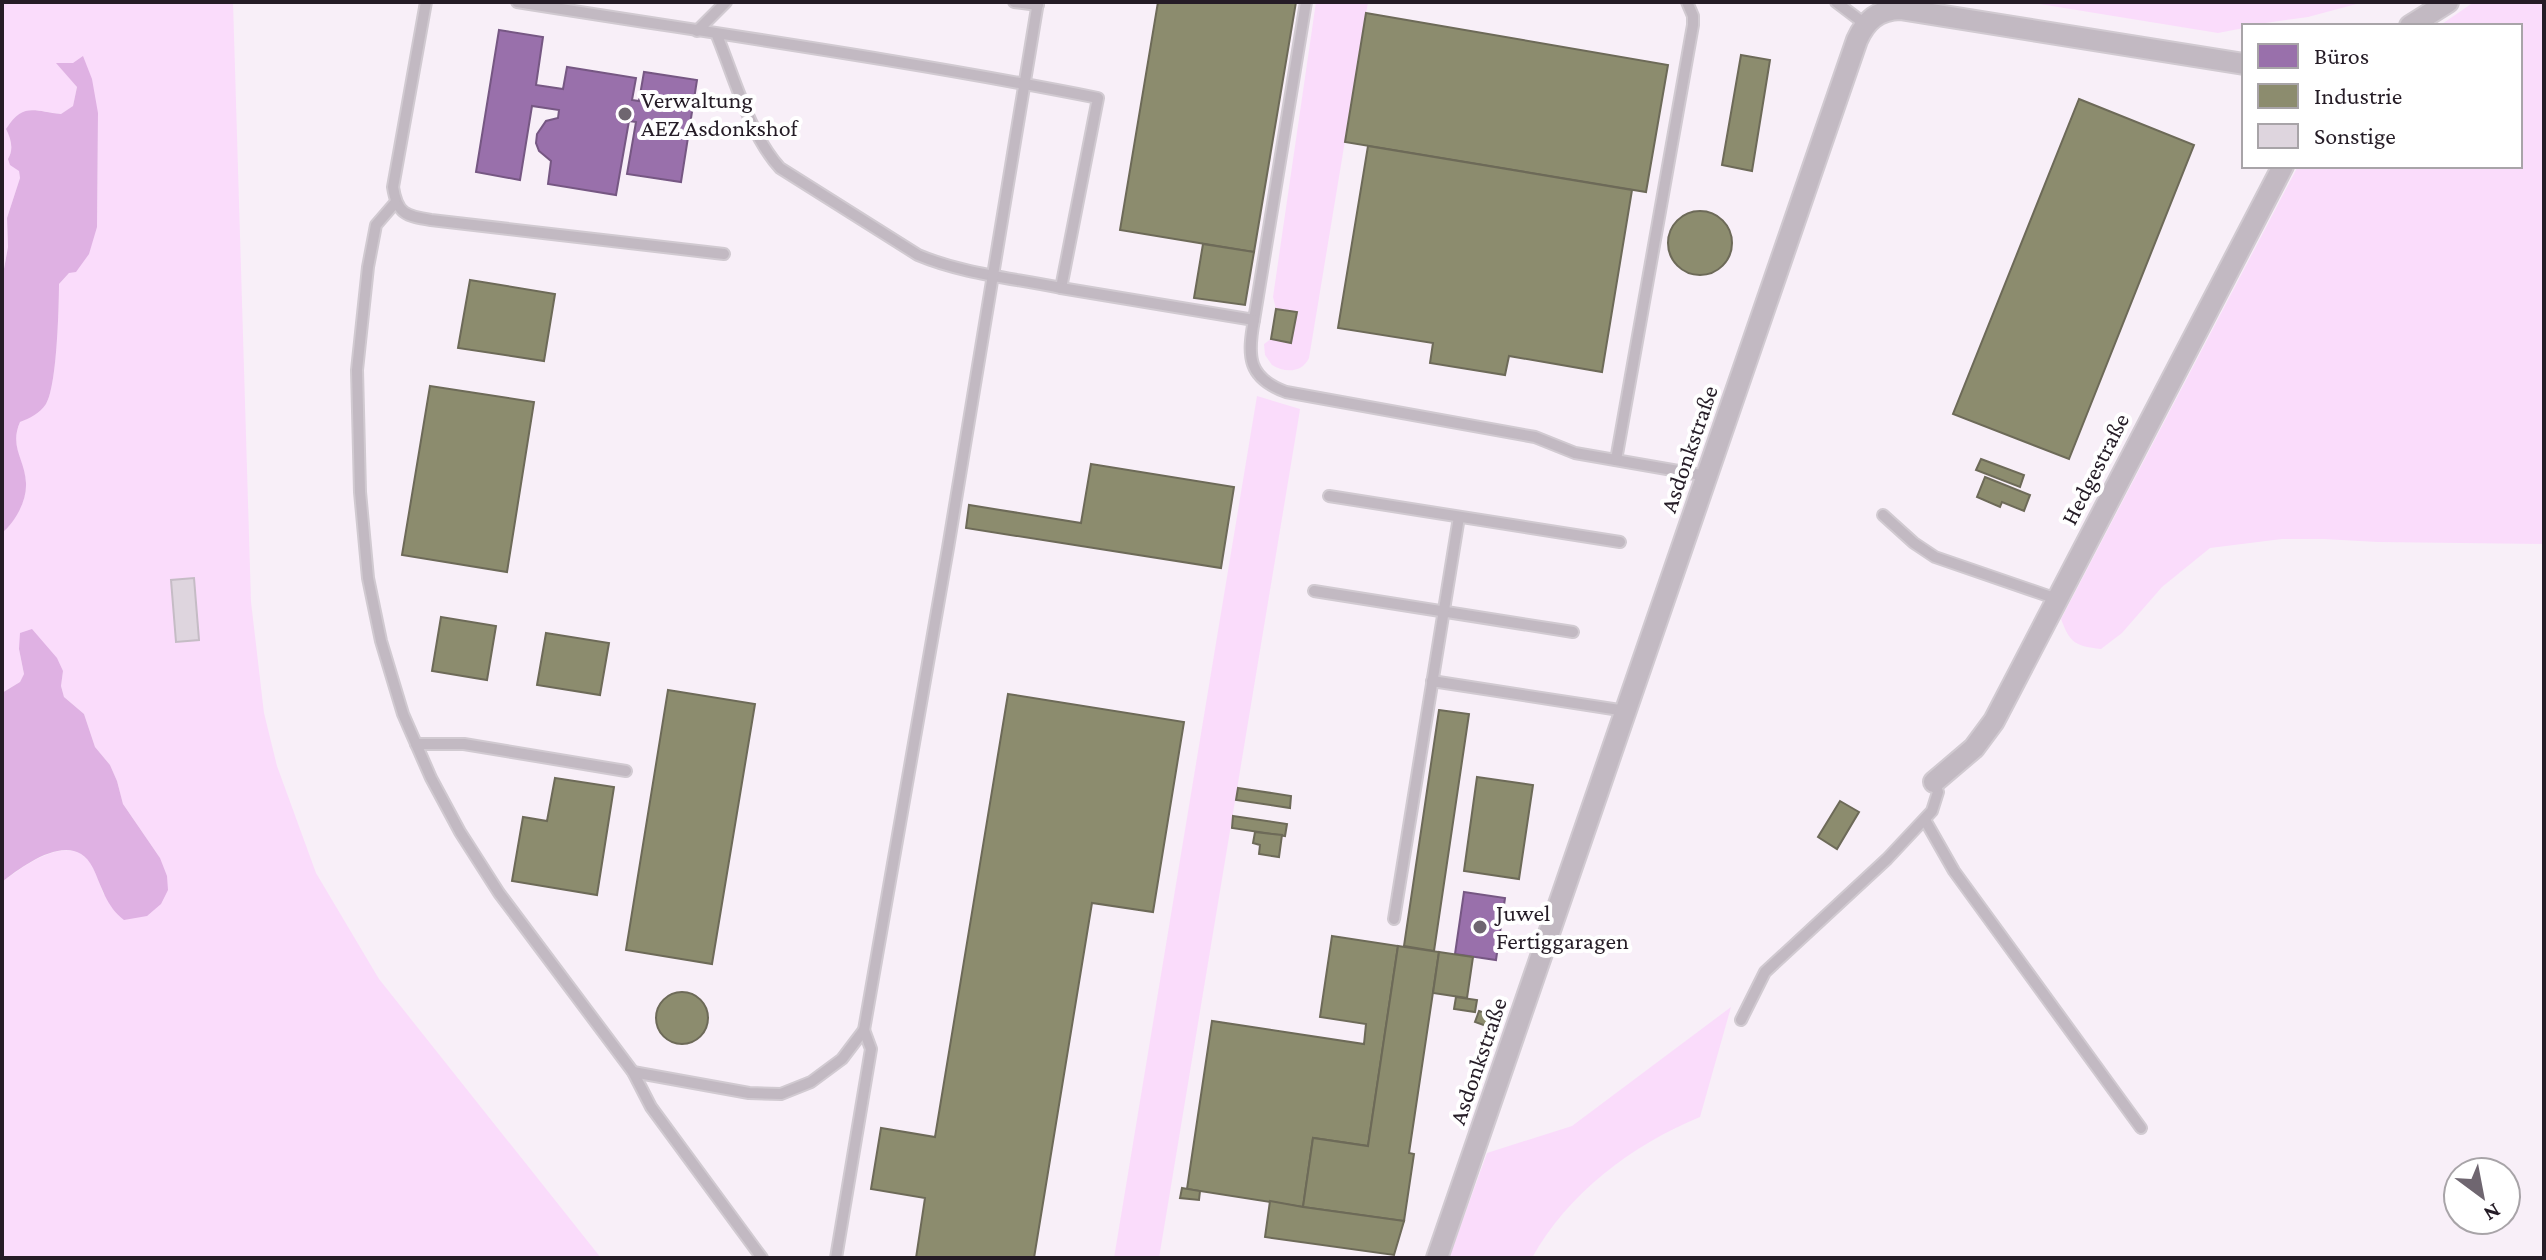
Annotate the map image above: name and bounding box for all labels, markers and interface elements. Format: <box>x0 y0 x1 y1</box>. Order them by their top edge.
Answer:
legend <box>2242 24 2522 168</box>
text: Büros <box>2314 42 2369 69</box>
text: Industrie <box>2314 82 2402 109</box>
place label: Verwaltung AEZ Asdonkshof <box>641 86 800 141</box>
marker: Verwaltung AEZ Asdonkshof <box>616 105 634 123</box>
text: Sonstige <box>2314 122 2396 149</box>
street label: Asdonkstraße <box>1654 382 1723 516</box>
street label: Hedgestraße <box>2055 409 2134 529</box>
place label: Juwel Fertiggaragen <box>1494 899 1629 954</box>
marker: Juwel Fertiggaragen <box>1471 918 1489 936</box>
street label: Asdonkstraße <box>1443 994 1512 1128</box>
north arrow <box>2442 1156 2522 1236</box>
text: N <box>2479 1198 2505 1227</box>

